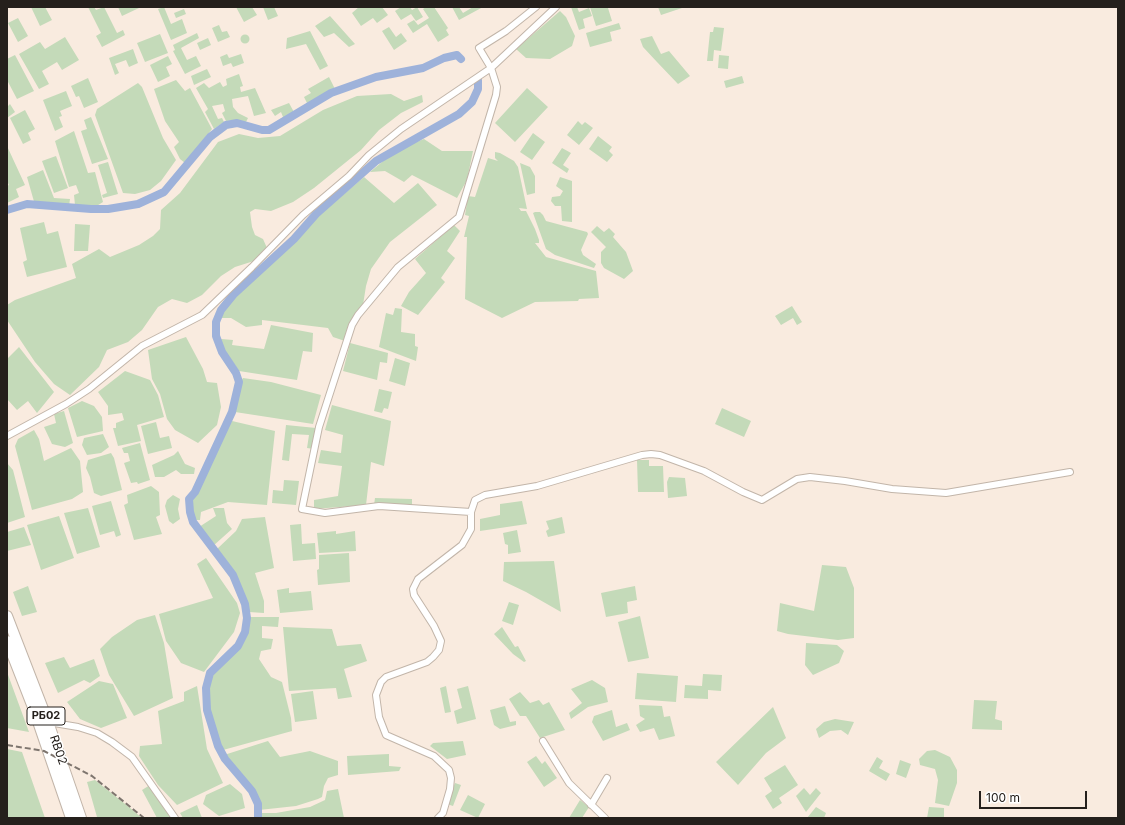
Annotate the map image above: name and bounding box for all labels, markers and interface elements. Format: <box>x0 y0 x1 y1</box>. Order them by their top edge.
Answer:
road number: РБ02 <box>27 707 65 725</box>
street label: RB02 <box>46 733 70 767</box>
scale bar <box>981 783 1089 809</box>
text: 100 m <box>986 790 1020 805</box>

